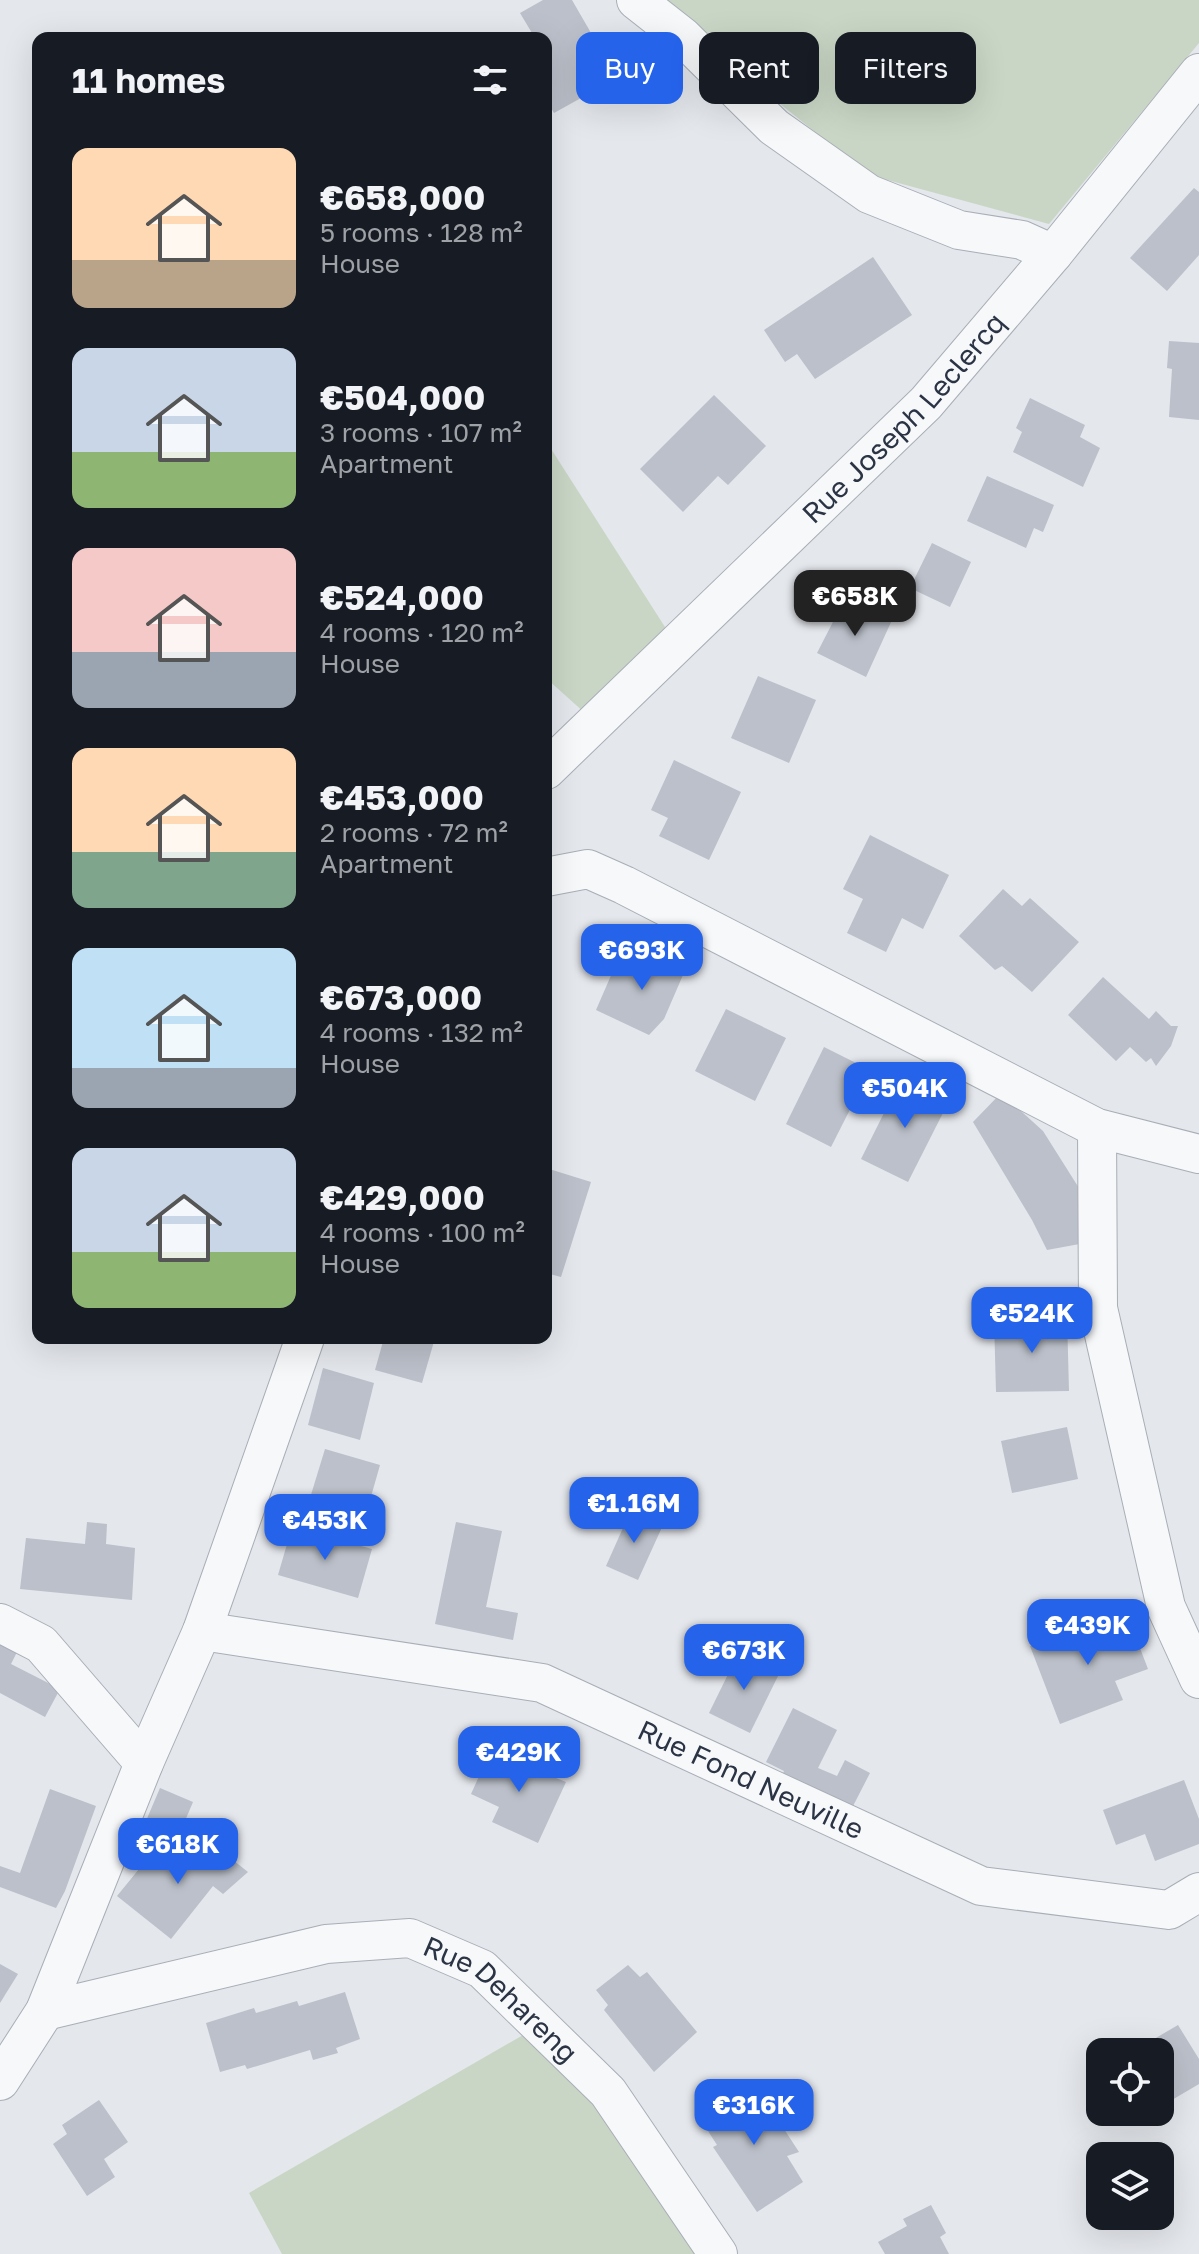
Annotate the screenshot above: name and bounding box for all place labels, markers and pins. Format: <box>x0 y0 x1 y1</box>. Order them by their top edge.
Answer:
pin: €658K <box>799 570 911 638</box>
pin: €693K <box>586 924 698 992</box>
pin: €504K <box>849 1062 961 1130</box>
pin: €524K <box>976 1287 1088 1355</box>
pin: €1.16M <box>569 1477 699 1545</box>
pin: €453K <box>269 1494 381 1562</box>
pin: €439K <box>1032 1599 1144 1667</box>
pin: €673K <box>688 1624 800 1692</box>
pin: €429K <box>463 1726 575 1794</box>
pin: €618K <box>122 1818 234 1886</box>
pin: €316K <box>698 2079 810 2147</box>

